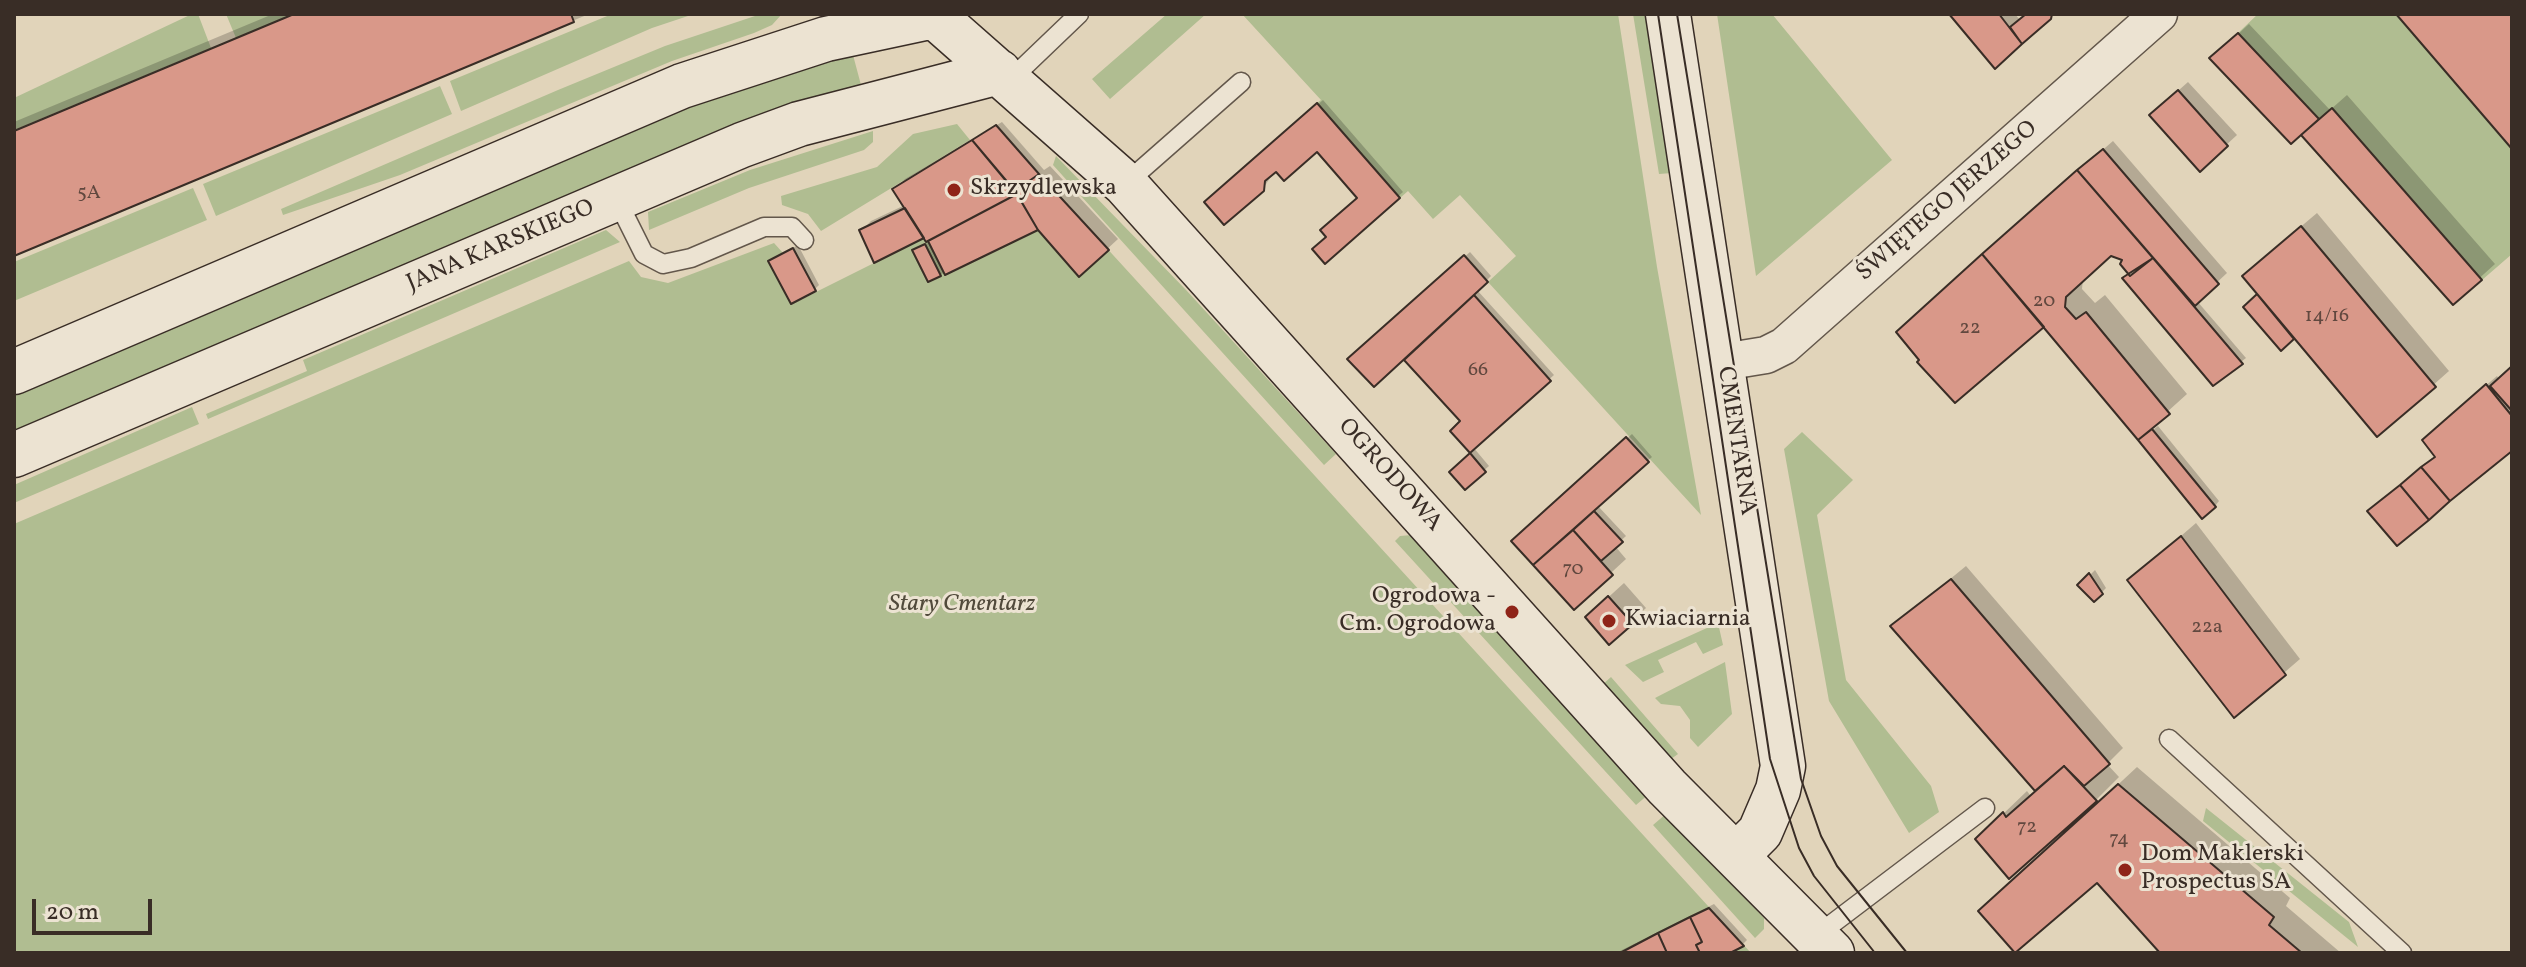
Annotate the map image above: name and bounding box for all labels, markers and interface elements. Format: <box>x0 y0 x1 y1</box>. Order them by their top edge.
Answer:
street label: ŚWIĘTEGO JERZEGO <box>1852 116 2044 288</box>
place label: Skrzydlewska <box>970 176 1117 204</box>
marker: Skrzydlewska <box>945 181 963 199</box>
house number: 5A <box>77 182 101 206</box>
street label: JANA KARSKIEGO <box>403 194 599 300</box>
house number: 20 <box>2033 290 2055 314</box>
house number: 14/16 <box>2305 305 2349 329</box>
house number: 22 <box>1959 317 1981 341</box>
house number: 66 <box>1468 359 1488 383</box>
street label: CMENTARNA <box>1709 365 1761 517</box>
street label: OGRODOWA <box>1331 413 1447 539</box>
house number: 70 <box>1563 558 1583 582</box>
place label: Ogrodowa - Cm. Ogrodowa <box>1339 584 1496 640</box>
park label: Stary Cmentarz <box>889 592 1035 620</box>
marker: Ogrodowa - Cm. Ogrodowa <box>1503 603 1521 621</box>
place label: Kwiaciarnia <box>1625 607 1751 635</box>
marker: Kwiaciarnia <box>1600 612 1618 630</box>
house number: 22a <box>2191 616 2223 640</box>
house number: 72 <box>2017 816 2037 840</box>
house number: 74 <box>2109 828 2129 852</box>
place label: Dom Maklerski Prospectus SA <box>2141 842 2304 898</box>
marker: Dom Maklerski Prospectus SA <box>2116 861 2134 879</box>
scale bar <box>36 883 156 933</box>
text: 20 m <box>46 896 99 930</box>

